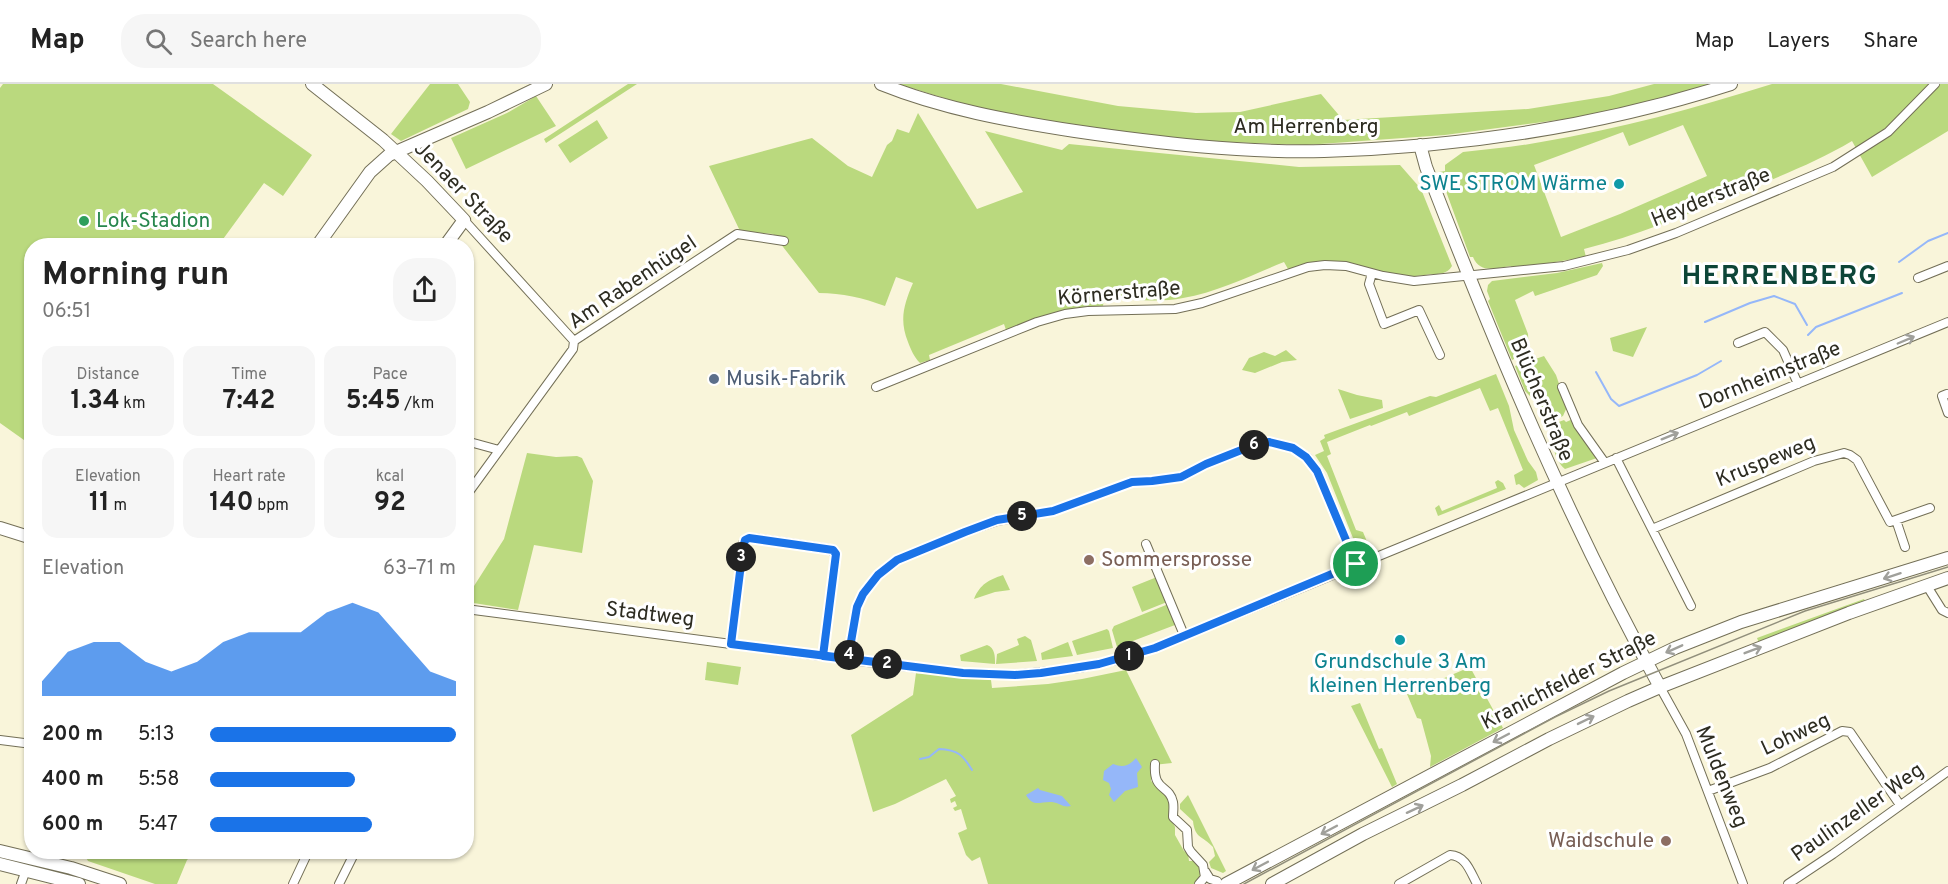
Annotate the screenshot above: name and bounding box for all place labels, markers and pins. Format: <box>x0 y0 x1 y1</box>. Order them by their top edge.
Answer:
place label: SWE STROM Wärme <box>1419 171 1607 198</box>
marker: SWE STROM Wärme <box>1612 177 1626 191</box>
place label: Lok-Stadion <box>96 208 210 235</box>
marker: Lok-Stadion <box>77 214 91 228</box>
place label: Musik-Fabrik <box>726 366 846 393</box>
marker: Musik-Fabrik <box>707 372 721 386</box>
pin: 6 <box>1239 430 1269 460</box>
pin: 5 <box>1007 501 1037 531</box>
pin <box>1330 538 1381 589</box>
pin: 3 <box>726 542 756 572</box>
place label: Sommersprosse <box>1101 547 1252 574</box>
marker: Sommersprosse <box>1082 553 1096 567</box>
marker: Grundschule 3 Am kleinen Herrenberg <box>1393 633 1407 647</box>
pin: 4 <box>834 640 864 670</box>
pin: 1 <box>1114 641 1144 671</box>
pin: 2 <box>872 649 902 679</box>
place label: Grundschule 3 Am kleinen Herrenberg <box>1309 649 1491 700</box>
place label: Waidschule <box>1548 828 1654 855</box>
marker: Waidschule <box>1659 834 1673 848</box>

